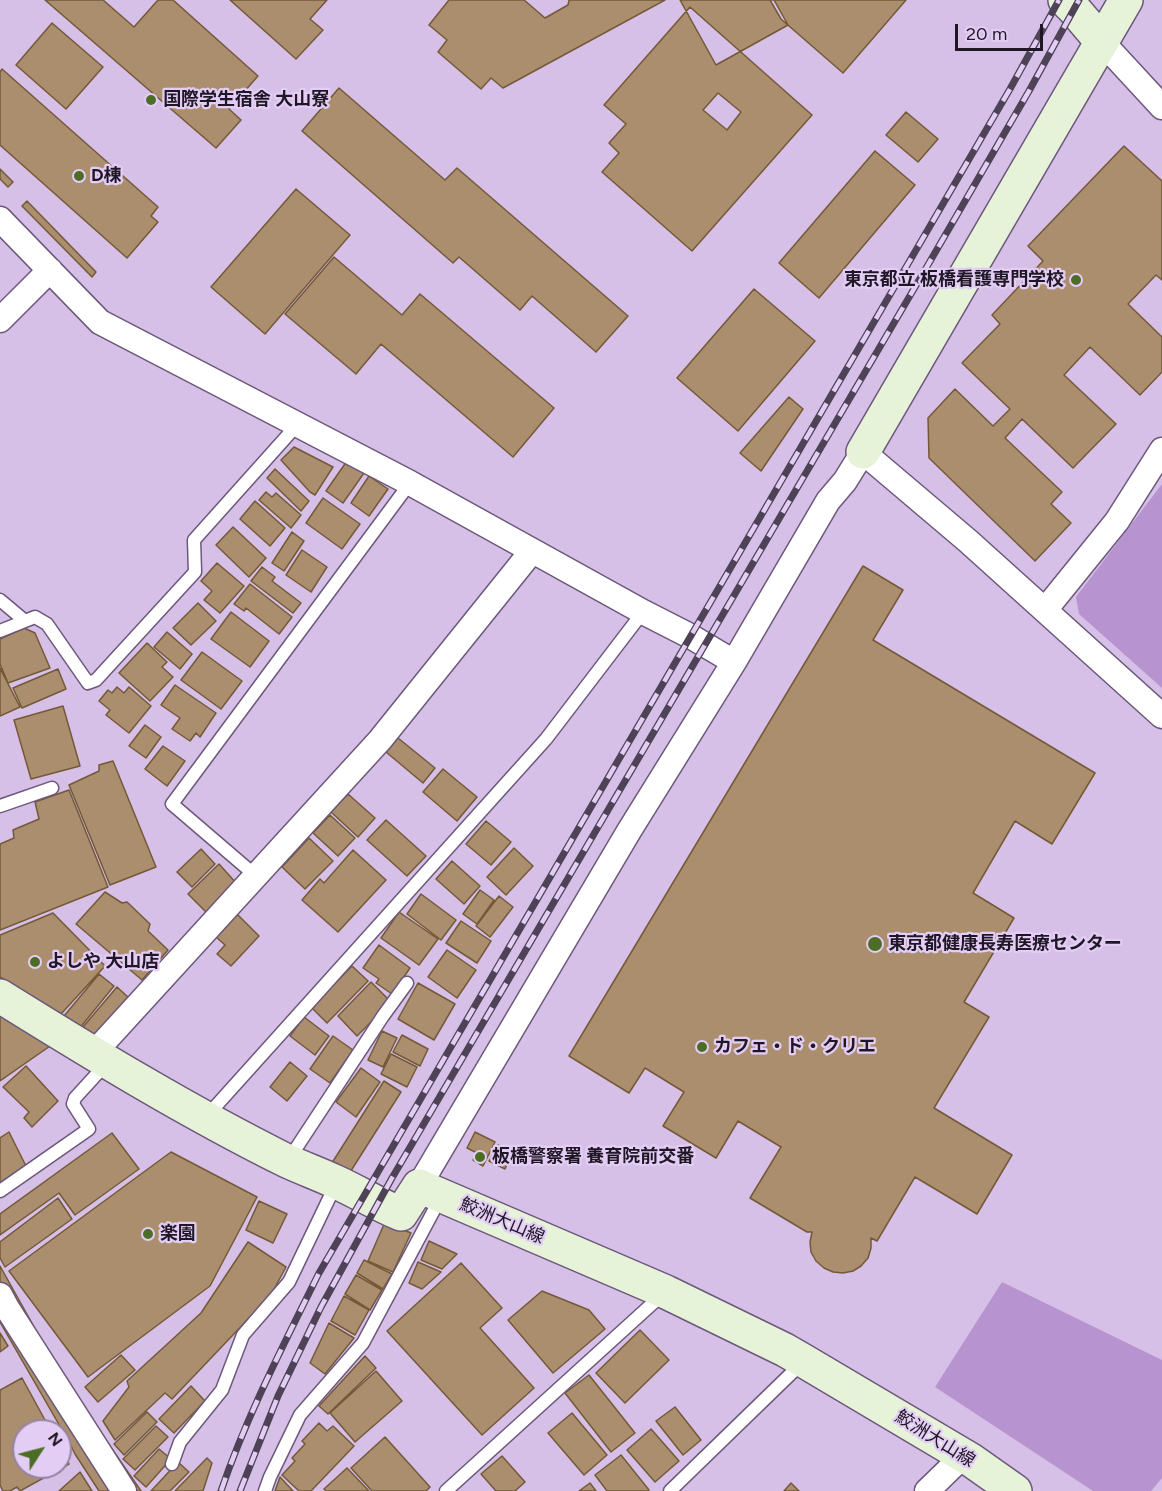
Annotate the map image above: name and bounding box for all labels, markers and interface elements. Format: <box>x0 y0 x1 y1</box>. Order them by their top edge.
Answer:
scale bar <box>958 12 1046 50</box>
text: 20 m <box>966 23 1007 45</box>
place label: 国際学生宿舎 大山寮 <box>163 89 329 111</box>
marker: 国際学生宿舎 大山寮 <box>144 93 158 107</box>
place label: D棟 <box>91 165 122 187</box>
marker: D棟 <box>72 169 86 183</box>
place label: 東京都立 板橋看護専門学校 <box>844 269 1064 291</box>
marker: 東京都立 板橋看護専門学校 <box>1069 273 1083 287</box>
place label: 東京都健康長寿医療センター <box>888 933 1122 955</box>
marker: 東京都健康長寿医療センター <box>866 935 884 953</box>
place label: よしや 大山店 <box>47 951 159 973</box>
marker: よしや 大山店 <box>28 955 42 969</box>
place label: カフェ・ド・クリエ <box>714 1036 876 1058</box>
marker: カフェ・ド・クリエ <box>695 1040 709 1054</box>
place label: 板橋警察署 養育院前交番 <box>492 1146 694 1168</box>
marker: 板橋警察署 養育院前交番 <box>473 1150 487 1164</box>
street label: 鮫洲大山線 <box>456 1193 548 1249</box>
place label: 楽園 <box>160 1223 196 1245</box>
marker: 楽園 <box>141 1227 155 1241</box>
street label: 鮫洲大山線 <box>891 1406 979 1472</box>
north arrow <box>12 1419 72 1479</box>
text: N <box>44 1429 67 1450</box>

